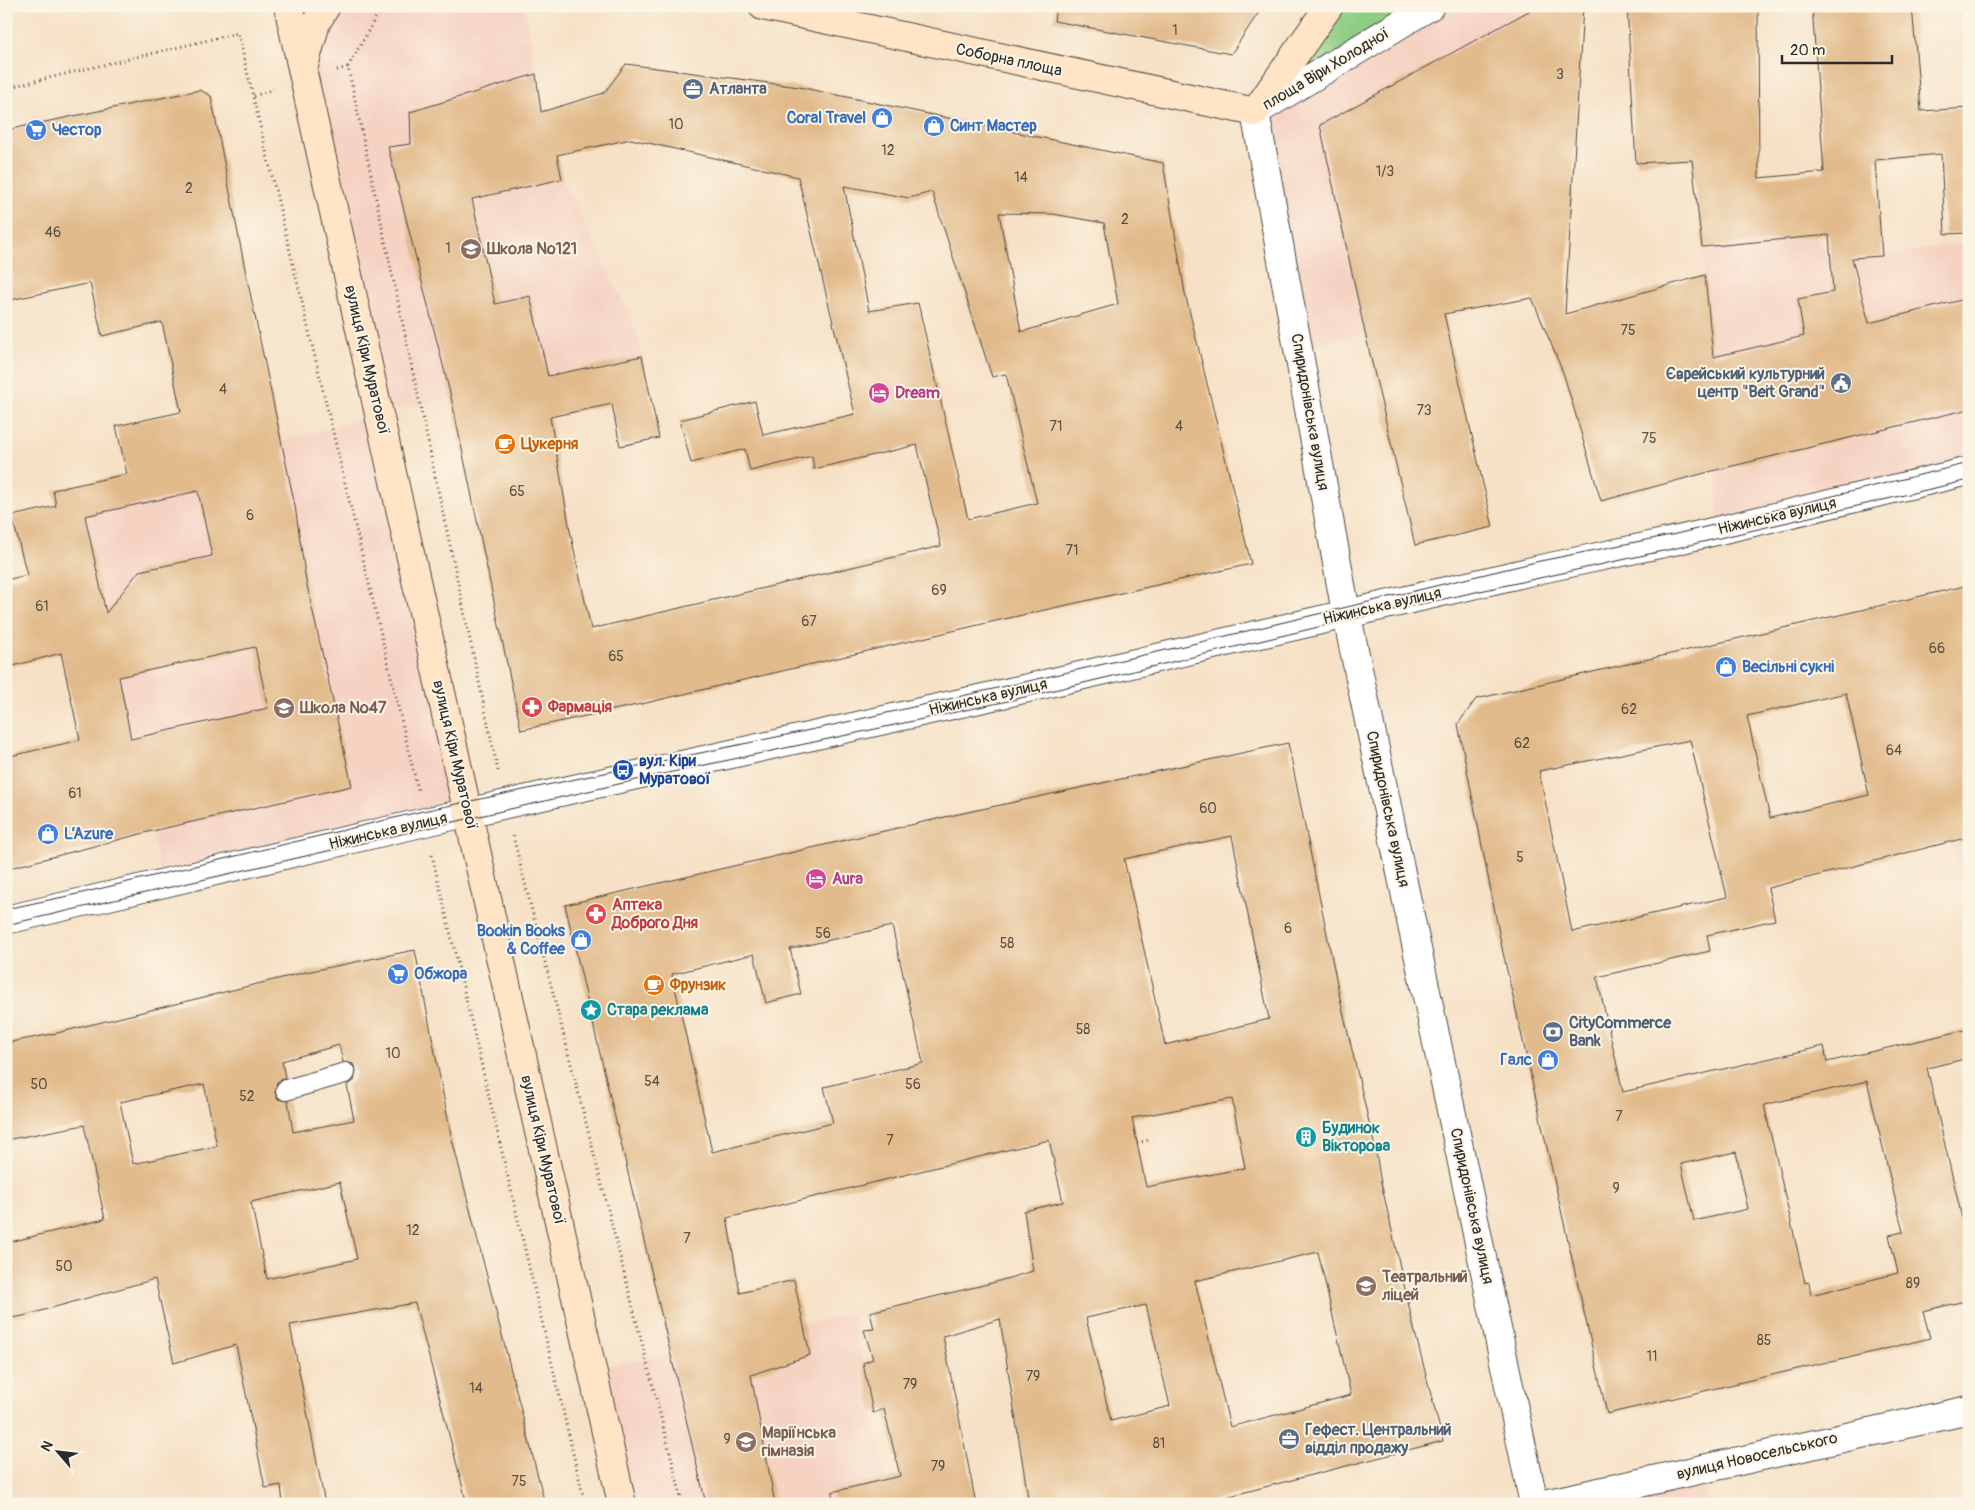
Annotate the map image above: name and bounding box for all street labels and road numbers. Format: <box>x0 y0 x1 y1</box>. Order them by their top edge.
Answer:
street label: площа Віри Холодної <box>1259 23 1393 115</box>
street label: Соборна площа <box>954 39 1064 81</box>
street label: вулиця Кіри Муратової <box>340 283 394 437</box>
street label: Спиридонівська вулиця <box>1286 332 1334 492</box>
street label: Ніжинська вулиця <box>1716 493 1838 539</box>
street label: Ніжинська вулиця <box>1321 583 1443 629</box>
street label: Ніжинська вулиця <box>927 674 1049 720</box>
street label: вулиця Кіри Муратової <box>428 678 482 832</box>
street label: Спиридонівська вулиця <box>1362 729 1414 889</box>
street label: Ніжинська вулиця <box>327 808 449 854</box>
street label: вулиця Кіри Муратової <box>516 1073 570 1227</box>
street label: Спиридонівська вулиця <box>1446 1126 1498 1286</box>
street label: вулиця Новосельського <box>1675 1428 1840 1484</box>

